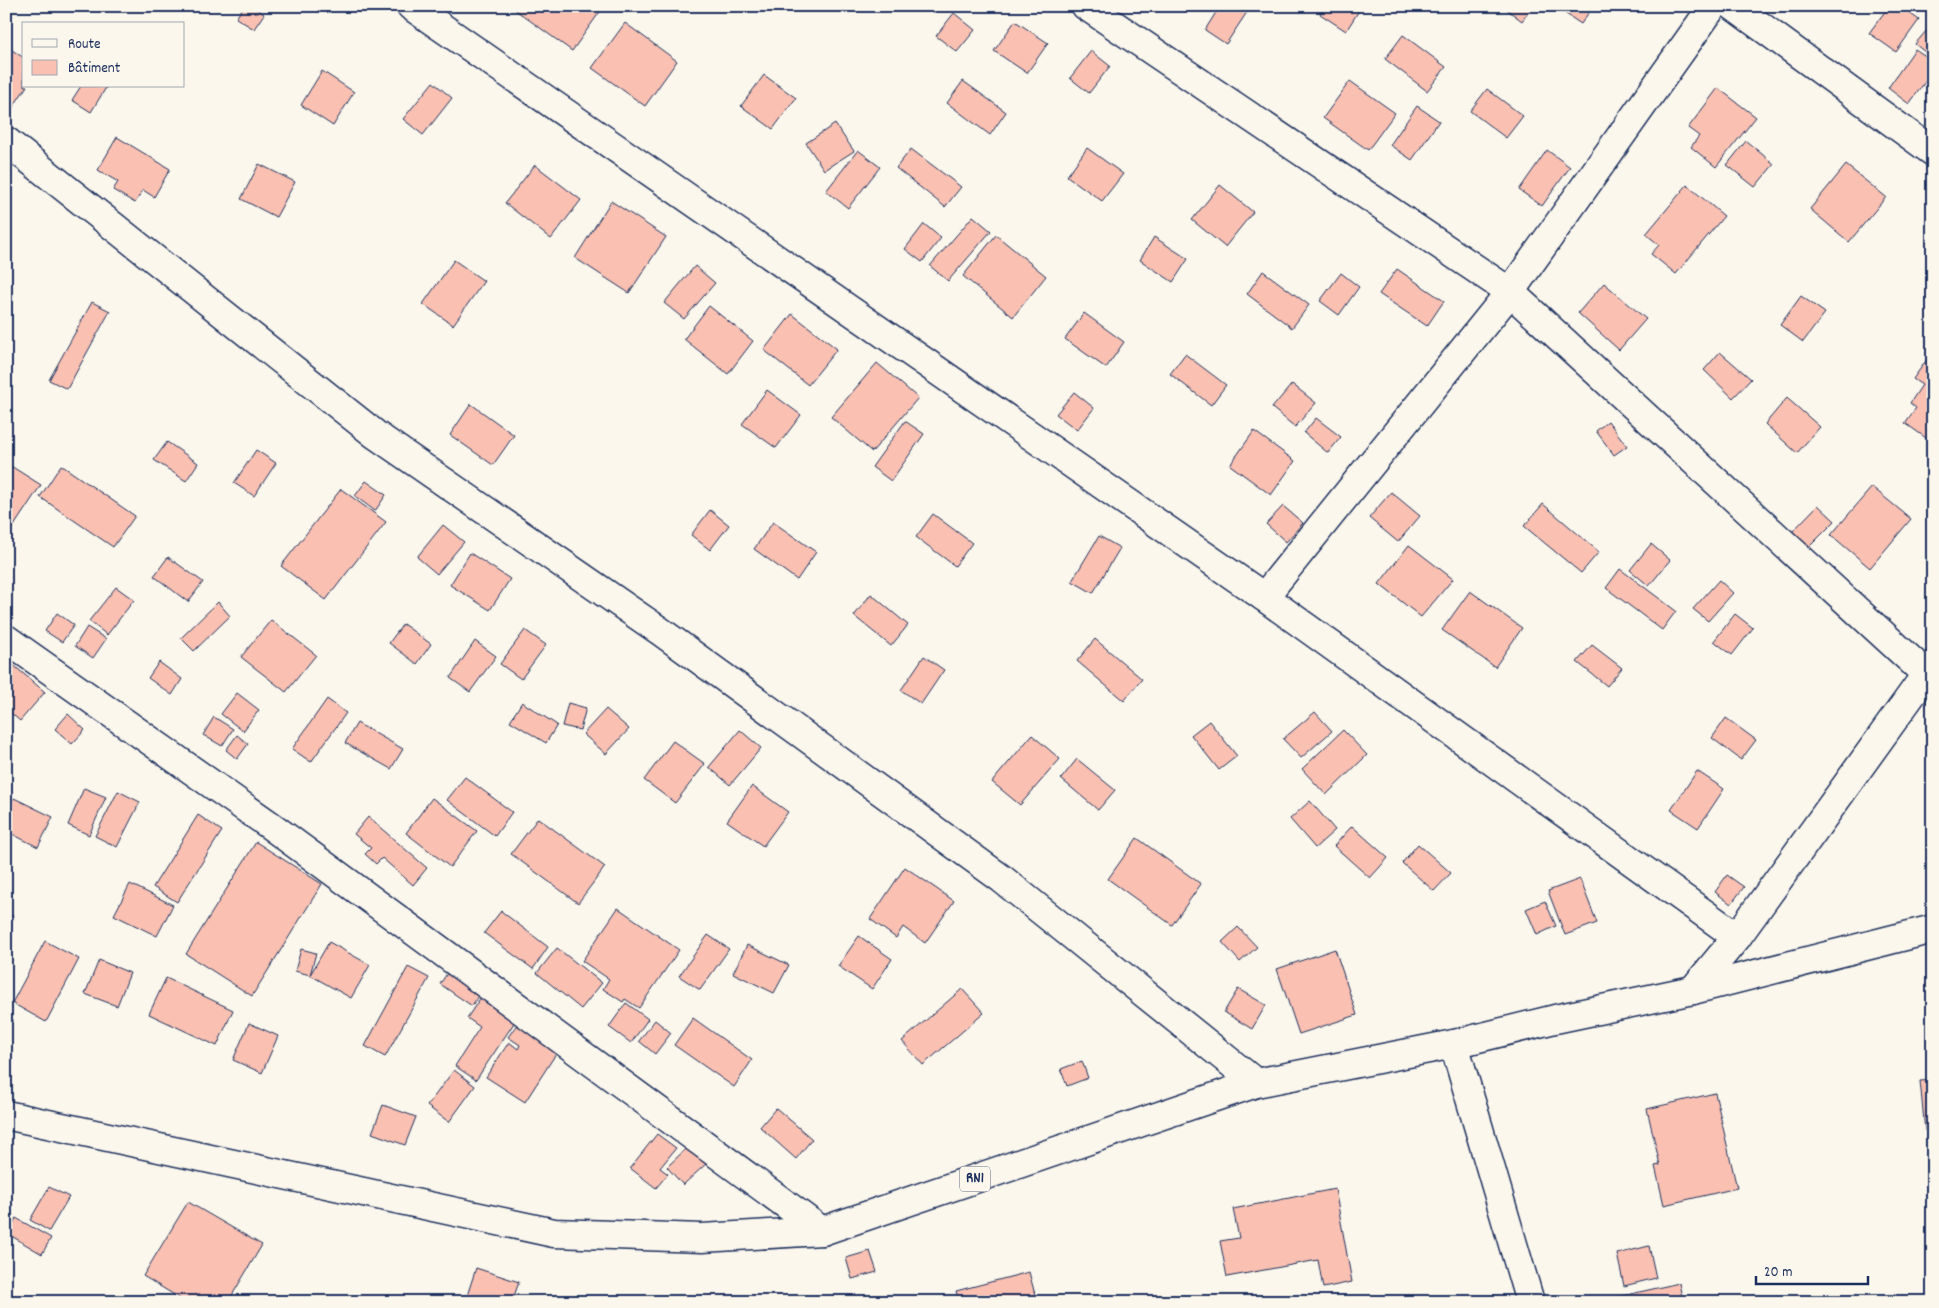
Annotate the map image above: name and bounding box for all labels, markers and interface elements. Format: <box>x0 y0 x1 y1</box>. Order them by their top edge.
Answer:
legend <box>22 22 185 88</box>
text: Route <box>68 34 101 56</box>
text: Bâtiment <box>68 58 121 80</box>
road number: RN1 <box>960 1166 990 1192</box>
scale bar <box>1756 1253 1869 1285</box>
text: 20 m <box>1764 1262 1792 1284</box>

